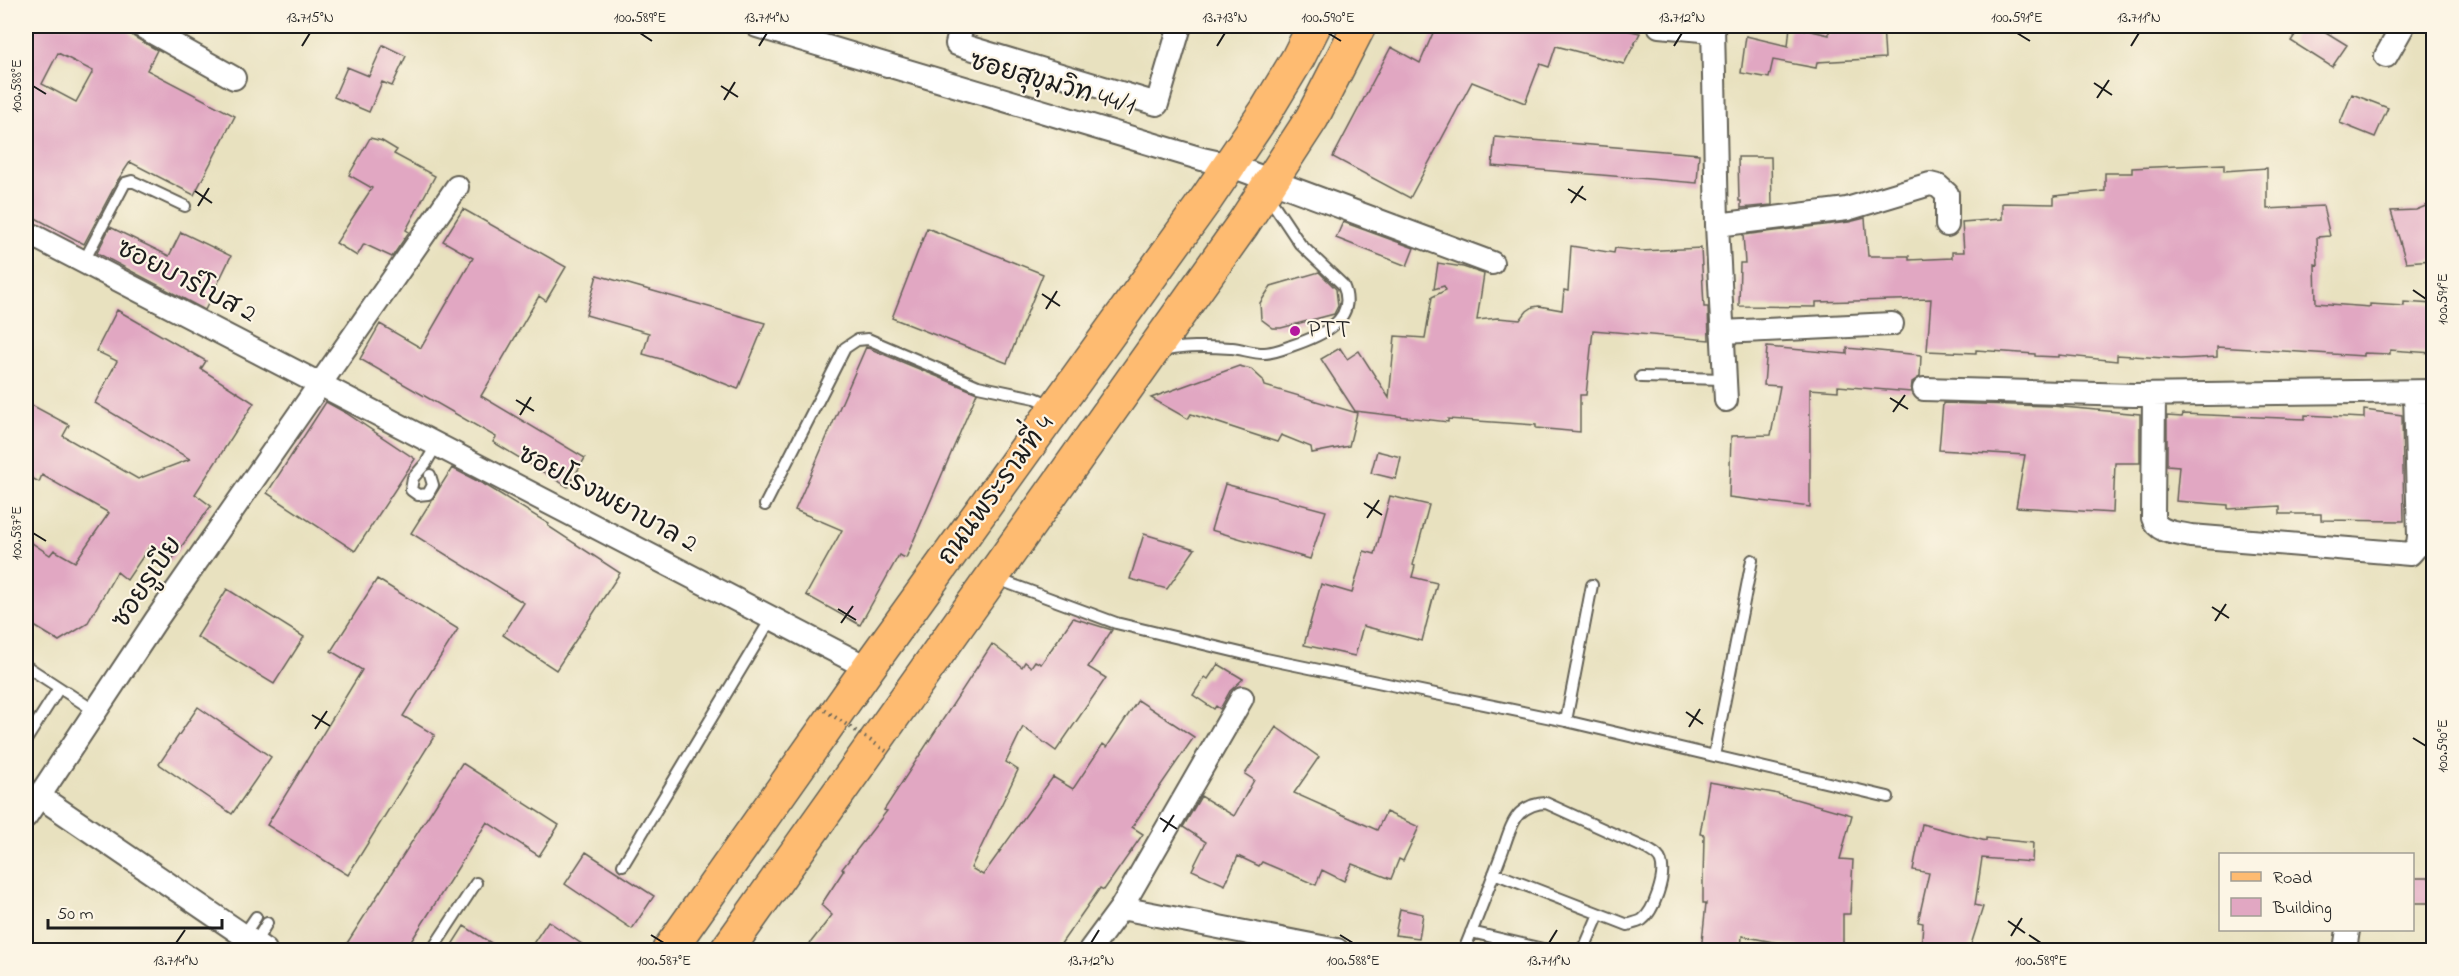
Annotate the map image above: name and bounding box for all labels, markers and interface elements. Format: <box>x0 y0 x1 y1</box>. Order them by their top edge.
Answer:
text: 13.715°N <box>286 7 334 29</box>
text: 100.589°E <box>614 7 666 29</box>
text: 13.714°N <box>744 7 790 29</box>
text: 13.713°N <box>1202 7 1248 29</box>
text: 100.590°E <box>1301 7 1355 29</box>
text: 13.712°N <box>1659 7 1705 29</box>
text: 100.591°E <box>1991 7 2043 29</box>
text: 13.711°N <box>2117 7 2161 29</box>
street label: ซอยสุขุมวิท 44/1 <box>965 43 1139 127</box>
text: 100.588°E <box>6 59 28 113</box>
street label: ซอยบาร์โบส 2 <box>109 230 263 334</box>
text: 100.591°E <box>2432 273 2454 325</box>
place label: PTT <box>1307 312 1350 350</box>
marker: PTT <box>1288 324 1302 338</box>
street label: ถนนพระรามที่ 4 <box>923 403 1065 574</box>
street label: ซอยโรงพยาบาล 2 <box>510 436 704 564</box>
text: 100.587°E <box>6 506 28 560</box>
street label: ซอยรูเบีย <box>103 529 193 637</box>
text: 100.590°E <box>2432 719 2454 773</box>
legend <box>2219 853 2414 931</box>
text: Road <box>2273 866 2312 892</box>
scale bar <box>48 892 222 930</box>
text: Building <box>2272 896 2332 923</box>
text: 50 m <box>57 902 94 928</box>
text: 13.714°N <box>153 950 199 972</box>
text: 100.587°E <box>637 950 691 972</box>
text: 13.712°N <box>1068 950 1114 972</box>
text: 100.588°E <box>1326 950 1380 972</box>
text: 13.711°N <box>1527 950 1571 972</box>
text: 100.589°E <box>2015 950 2067 972</box>

